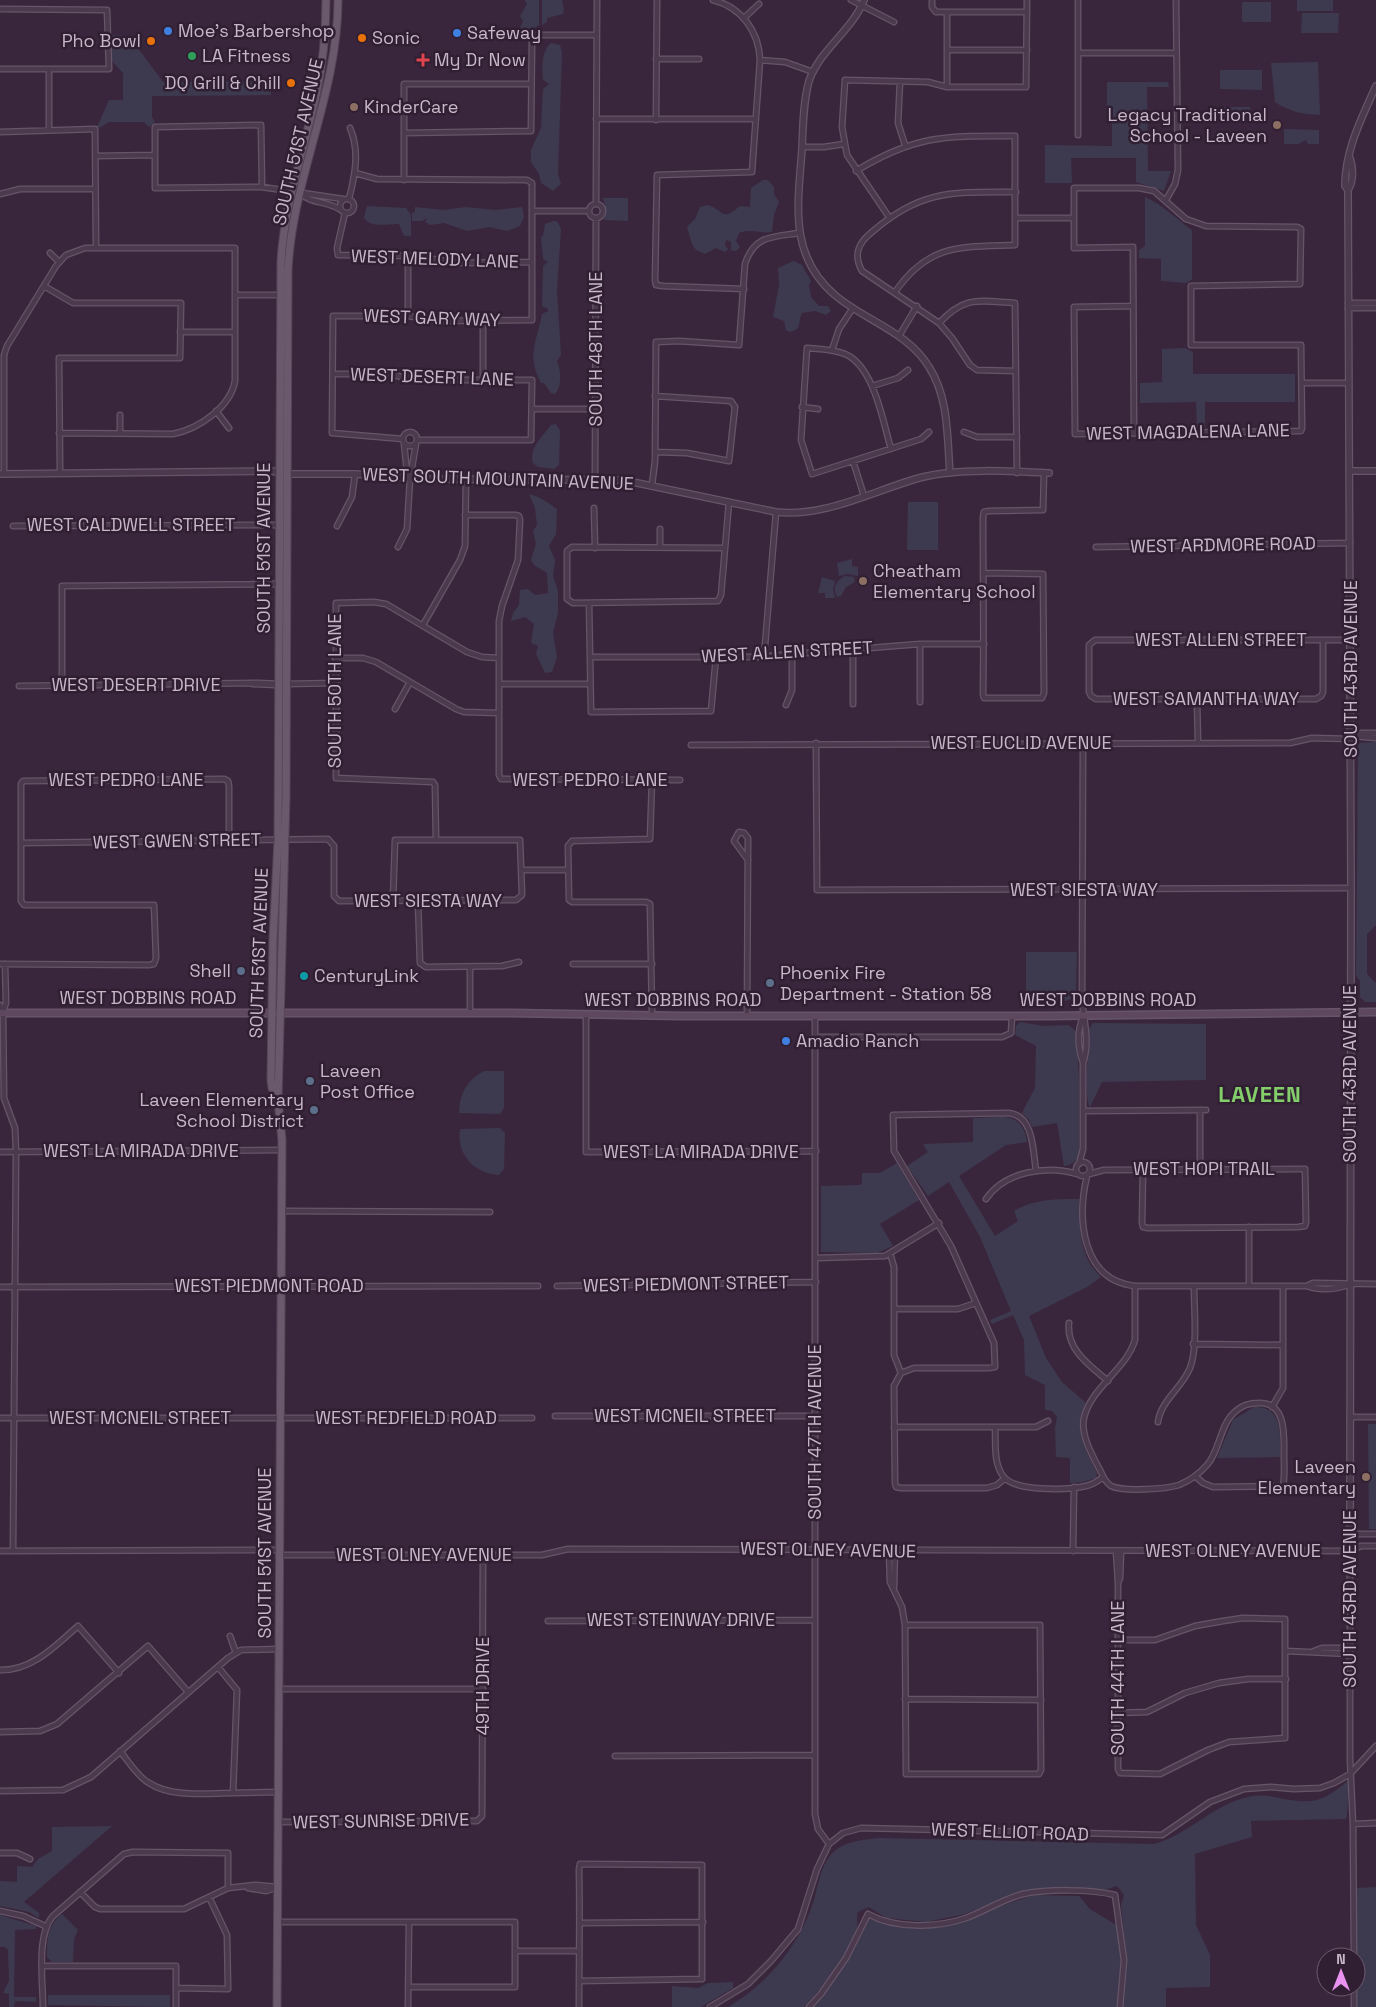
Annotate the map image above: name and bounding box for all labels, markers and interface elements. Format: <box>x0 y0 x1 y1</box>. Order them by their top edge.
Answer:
place label: Moe's Barbershop <box>178 19 334 42</box>
place label: Safeway <box>467 21 541 44</box>
marker: Moe's Barbershop <box>162 25 174 37</box>
place label: Sonic <box>372 26 420 49</box>
marker: Safeway <box>451 27 463 39</box>
place label: Pho Bowl <box>62 29 141 52</box>
marker: Sonic <box>356 32 368 44</box>
marker: Pho Bowl <box>145 35 157 47</box>
place label: LA Fitness <box>202 44 291 67</box>
place label: My Dr Now <box>434 48 526 71</box>
marker: LA Fitness <box>186 50 198 62</box>
marker: My Dr Now <box>416 53 430 67</box>
street label: SOUTH 51ST AVENUE <box>267 56 328 228</box>
place label: DQ Grill & Chill <box>165 71 281 94</box>
marker: DQ Grill & Chill <box>285 77 297 89</box>
place label: KinderCare <box>364 95 458 118</box>
marker: KinderCare <box>348 101 360 113</box>
place label: Legacy Traditional School - Laveen <box>1108 103 1267 147</box>
marker: Legacy Traditional School - Laveen <box>1271 119 1283 131</box>
street label: WEST MELODY LANE <box>351 244 519 273</box>
street label: SOUTH 48TH LANE <box>584 272 607 426</box>
street label: WEST GARY WAY <box>363 304 501 331</box>
street label: WEST DESERT LANE <box>350 362 514 391</box>
street label: WEST MAGDALENA LANE <box>1086 418 1290 445</box>
street label: WEST SOUTH MOUNTAIN AVENUE <box>362 462 634 495</box>
street label: SOUTH 51ST AVENUE <box>252 463 275 633</box>
street label: WEST CALDWELL STREET <box>27 513 236 536</box>
street label: WEST ARDMORE ROAD <box>1130 531 1316 558</box>
place label: Cheatham Elementary School <box>873 559 1036 603</box>
marker: Cheatham Elementary School <box>857 575 869 587</box>
street label: SOUTH 43RD AVENUE <box>1339 580 1362 758</box>
street label: SOUTH 50TH LANE <box>323 614 346 768</box>
street label: WEST ALLEN STREET <box>1135 628 1307 651</box>
street label: WEST ALLEN STREET <box>701 635 874 667</box>
street label: WEST DESERT DRIVE <box>51 673 221 696</box>
street label: WEST SAMANTHA WAY <box>1113 687 1299 710</box>
street label: WEST EUCLID AVENUE <box>930 731 1112 754</box>
street label: WEST PEDRO LANE <box>48 768 204 791</box>
street label: WEST PEDRO LANE <box>512 768 668 791</box>
street label: WEST GWEN STREET <box>92 828 262 853</box>
street label: SOUTH 51ST AVENUE <box>244 867 273 1039</box>
street label: WEST SIESTA WAY <box>1010 878 1158 901</box>
street label: WEST SIESTA WAY <box>354 889 502 912</box>
place label: Shell <box>189 959 231 982</box>
place label: Phoenix Fire Department - Station 58 <box>780 961 992 1005</box>
place label: CenturyLink <box>314 964 419 987</box>
marker: Shell <box>235 965 247 977</box>
marker: CenturyLink <box>298 970 310 982</box>
marker: Phoenix Fire Department - Station 58 <box>764 977 776 989</box>
street label: SOUTH 43RD AVENUE <box>1338 985 1361 1163</box>
street label: WEST DOBBINS ROAD <box>60 986 236 1009</box>
street label: WEST DOBBINS ROAD <box>585 988 761 1011</box>
street label: WEST DOBBINS ROAD <box>1020 988 1196 1011</box>
place label: Amadio Ranch <box>796 1029 919 1052</box>
marker: Amadio Ranch <box>780 1035 792 1047</box>
place label: Laveen Post Office <box>320 1059 415 1103</box>
marker: Laveen Post Office <box>304 1075 316 1087</box>
district label: LAVEEN <box>1218 1080 1302 1108</box>
place label: Laveen Elementary School District <box>139 1088 304 1132</box>
marker: Laveen Elementary School District <box>308 1104 320 1116</box>
street label: WEST LA MIRADA DRIVE <box>43 1139 239 1162</box>
street label: WEST LA MIRADA DRIVE <box>603 1140 799 1163</box>
street label: WEST HOPI TRAIL <box>1133 1157 1275 1180</box>
street label: WEST PIEDMONT STREET <box>583 1270 790 1297</box>
street label: WEST PIEDMONT ROAD <box>174 1274 364 1297</box>
street label: SOUTH 47TH AVENUE <box>803 1344 826 1520</box>
street label: WEST MCNEIL STREET <box>594 1404 776 1427</box>
street label: WEST MCNEIL STREET <box>49 1406 231 1429</box>
street label: WEST REDFIELD ROAD <box>315 1406 497 1429</box>
place label: Laveen Elementary <box>1258 1455 1356 1499</box>
street label: SOUTH 51ST AVENUE <box>253 1468 276 1638</box>
marker: Laveen Elementary <box>1360 1471 1372 1483</box>
street label: SOUTH 43RD AVENUE <box>1338 1510 1361 1688</box>
street label: WEST OLNEY AVENUE <box>740 1536 916 1563</box>
street label: WEST OLNEY AVENUE <box>1145 1539 1321 1562</box>
street label: WEST OLNEY AVENUE <box>336 1543 512 1566</box>
street label: SOUTH 44TH LANE <box>1106 1601 1129 1755</box>
street label: WEST STEINWAY DRIVE <box>587 1608 775 1631</box>
street label: 49TH DRIVE <box>471 1637 494 1735</box>
street label: WEST SUNRISE DRIVE <box>293 1807 469 1834</box>
street label: WEST ELLIOT ROAD <box>931 1817 1089 1846</box>
north arrow <box>1316 1947 1366 1997</box>
text: N <box>1336 1950 1346 1968</box>

